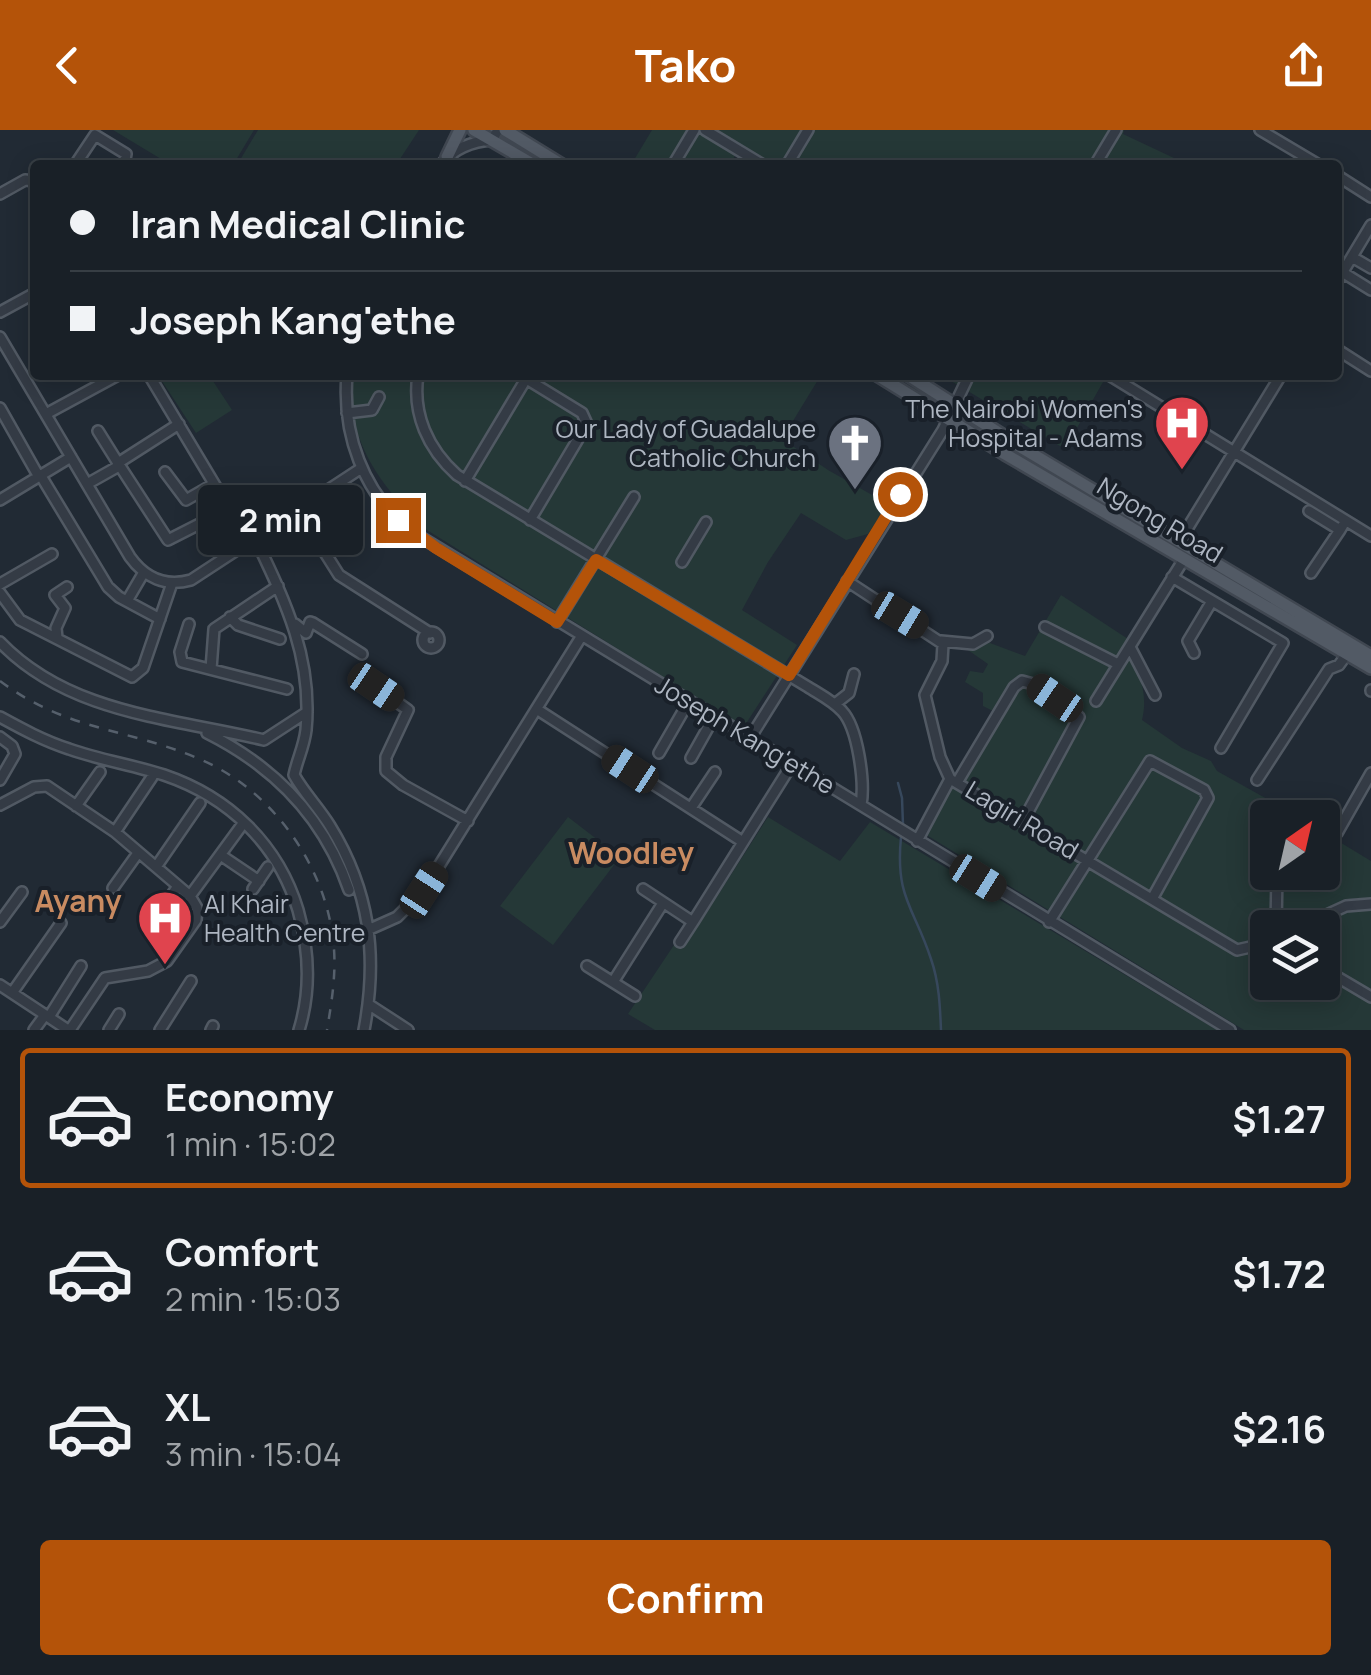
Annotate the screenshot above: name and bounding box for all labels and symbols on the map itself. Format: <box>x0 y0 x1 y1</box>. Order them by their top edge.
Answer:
place label: The Nairobi Women's Hospital - Adams <box>905 391 1143 455</box>
hospital icon: The Nairobi Women's Hospital - Adams <box>1152 393 1212 472</box>
place label: Our Lady of Guadalupe Catholic Church <box>556 411 816 475</box>
church icon: Our Lady of Guadalupe Catholic Church <box>825 413 885 492</box>
street label: Ngong Road <box>1091 468 1230 571</box>
route start <box>878 472 923 517</box>
callout: 2 min <box>198 485 363 555</box>
route end <box>376 498 421 543</box>
car <box>867 587 933 643</box>
car <box>343 658 409 716</box>
street label: Joseph Kang'ethe <box>649 667 842 802</box>
car <box>1022 669 1088 727</box>
car <box>597 740 663 798</box>
street label: Lagiri Road <box>959 772 1085 867</box>
north arrow <box>1250 800 1340 890</box>
district label: Woodley <box>568 832 694 873</box>
car <box>945 849 1011 907</box>
car <box>395 857 453 923</box>
district label: Ayany <box>34 880 122 921</box>
place label: Al Khair Health Centre <box>204 886 365 950</box>
hospital icon: Al Khair Health Centre <box>135 888 195 967</box>

